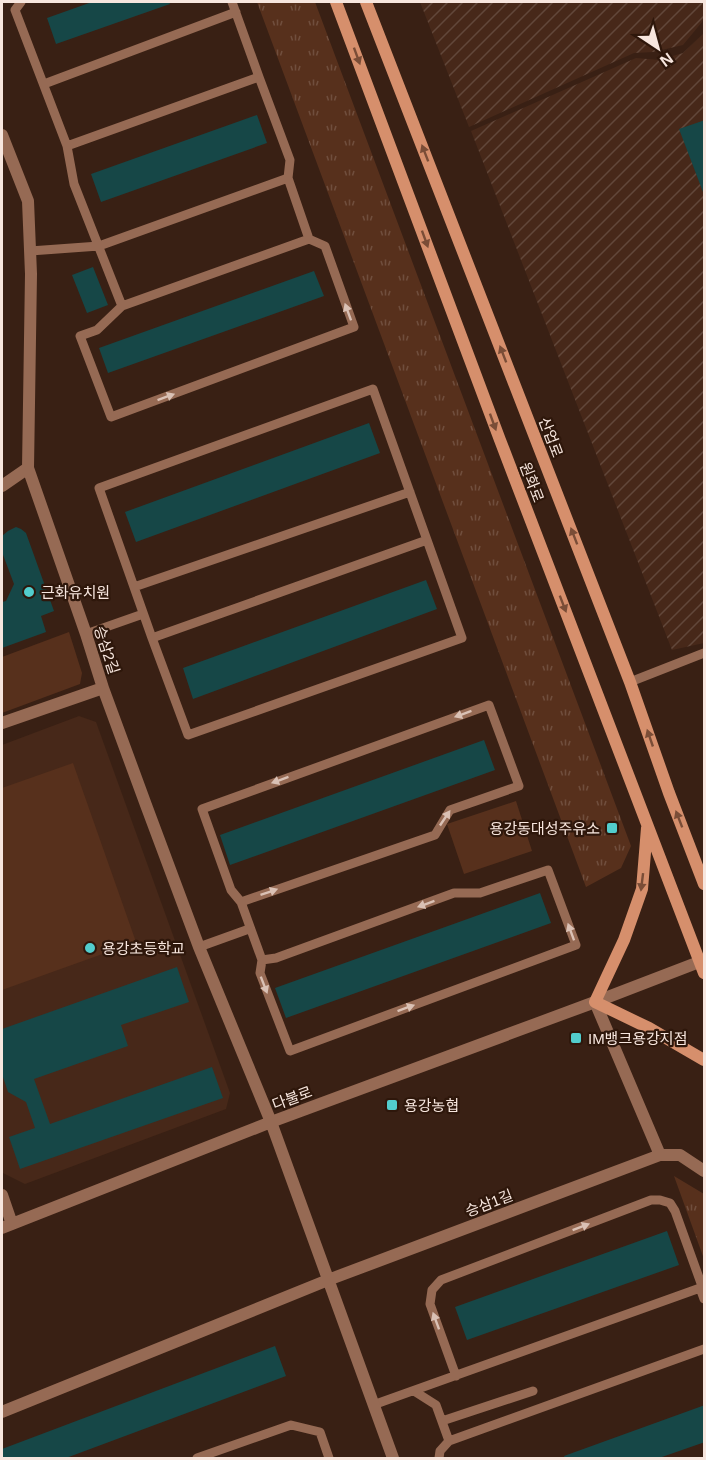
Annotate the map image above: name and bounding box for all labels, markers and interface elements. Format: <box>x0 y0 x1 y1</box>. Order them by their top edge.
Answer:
north arrow <box>628 18 688 78</box>
one-way arrow <box>352 47 362 65</box>
text: N <box>657 49 676 70</box>
one-way arrow <box>419 144 429 162</box>
one-way arrow <box>420 230 430 248</box>
one-way arrow <box>343 303 353 321</box>
one-way arrow <box>498 345 507 363</box>
one-way arrow <box>157 391 175 401</box>
one-way arrow <box>488 413 498 431</box>
street label: 산업로 <box>536 415 566 459</box>
street label: 원화로 <box>517 460 547 504</box>
one-way arrow <box>569 527 578 545</box>
place label: 근화유치원 <box>41 584 110 601</box>
marker: 근화유치원 <box>22 585 36 599</box>
one-way arrow <box>558 595 568 613</box>
street label: 승삼2길 <box>91 624 123 676</box>
one-way arrow <box>454 710 472 720</box>
one-way arrow <box>645 729 654 747</box>
one-way arrow <box>271 776 289 786</box>
one-way arrow <box>674 810 683 828</box>
one-way arrow <box>439 811 451 827</box>
place label: 용강동대성주유소 <box>490 820 600 837</box>
marker: 용강동대성주유소 <box>605 821 619 835</box>
one-way arrow <box>637 873 647 892</box>
one-way arrow <box>260 887 278 897</box>
one-way arrow <box>417 899 435 909</box>
one-way arrow <box>566 923 576 941</box>
place label: 용강초등학교 <box>102 940 185 957</box>
marker: 용강초등학교 <box>83 941 97 955</box>
one-way arrow <box>260 976 270 994</box>
one-way arrow <box>397 1003 415 1012</box>
place label: IM뱅크용강지점 <box>588 1030 687 1047</box>
marker: IM뱅크용강지점 <box>569 1031 583 1045</box>
street label: 다불로 <box>270 1083 314 1113</box>
place label: 용강농협 <box>404 1097 459 1114</box>
marker: 용강농협 <box>385 1098 399 1112</box>
street label: 승삼1길 <box>463 1186 515 1220</box>
one-way arrow <box>572 1222 590 1231</box>
one-way arrow <box>430 1311 440 1329</box>

